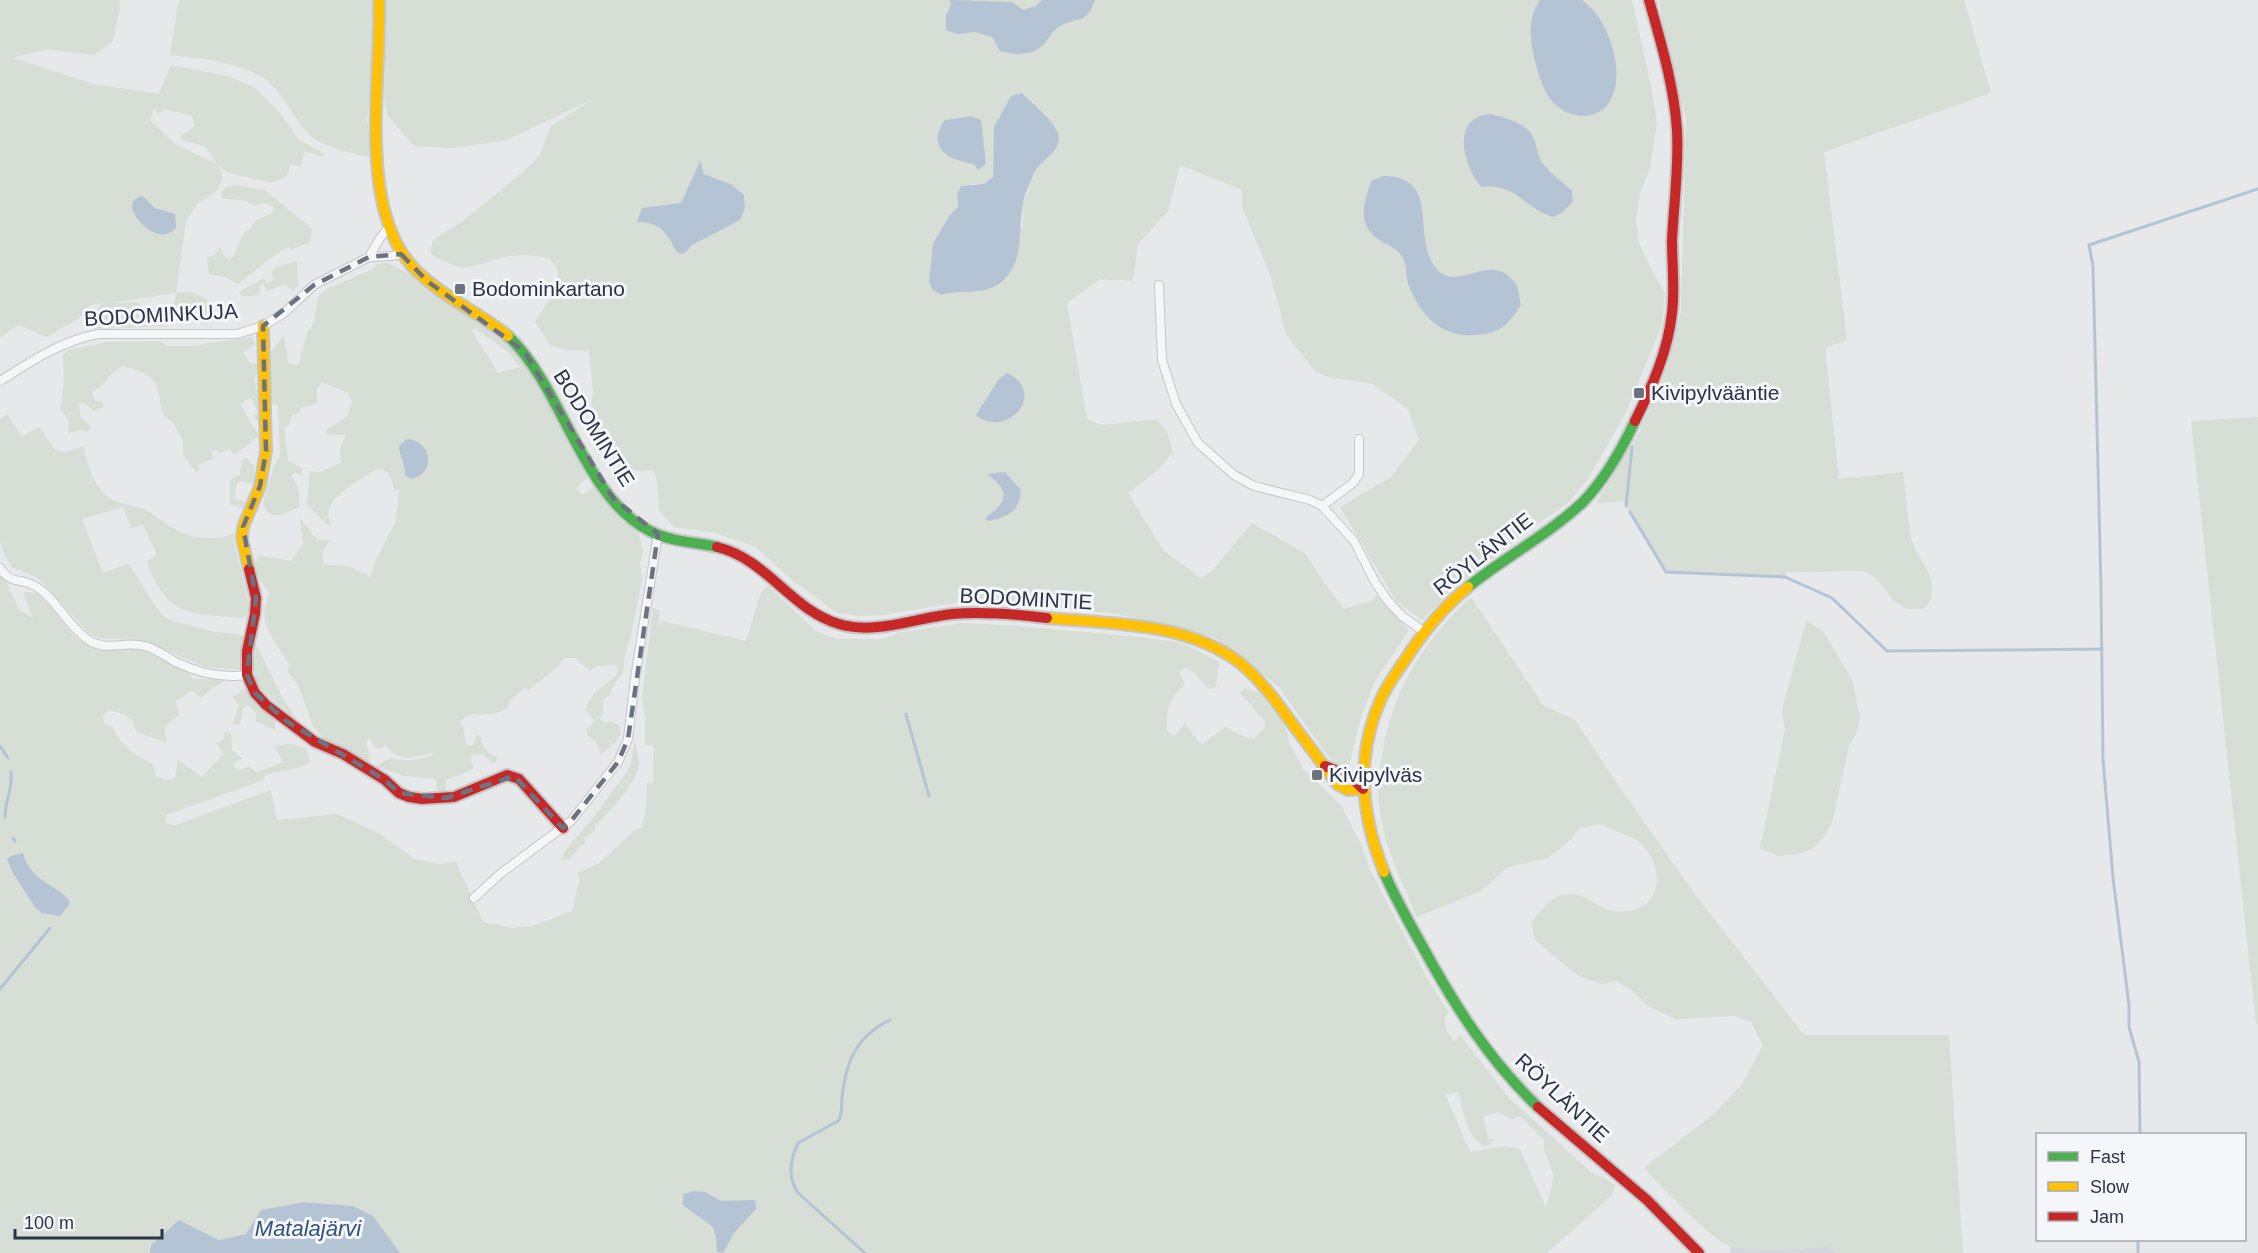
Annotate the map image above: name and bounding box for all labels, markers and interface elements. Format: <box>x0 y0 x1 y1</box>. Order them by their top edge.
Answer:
place label: Bodominkartano <box>472 277 625 300</box>
marker: Bodominkartano <box>453 282 467 296</box>
street label: BODOMINKUJA <box>83 299 238 330</box>
street label: BODOMINTIE <box>549 365 639 490</box>
place label: Kivipylvääntie <box>1651 381 1779 404</box>
marker: Kivipylvääntie <box>1632 386 1646 400</box>
street label: RÖYLÄNTIE <box>1429 508 1537 599</box>
street label: BODOMINTIE <box>959 584 1093 613</box>
place label: Kivipylväs <box>1329 763 1422 786</box>
marker: Kivipylväs <box>1310 768 1324 782</box>
street label: RÖYLÄNTIE <box>1511 1049 1614 1147</box>
legend <box>2036 1133 2246 1241</box>
text: Fast <box>2090 1147 2125 1167</box>
text: Slow <box>2090 1177 2130 1197</box>
scale bar <box>15 1202 162 1240</box>
text: Jam <box>2090 1207 2124 1227</box>
text: 100 m <box>24 1213 74 1233</box>
water label: Matalajärvi <box>255 1216 362 1241</box>

